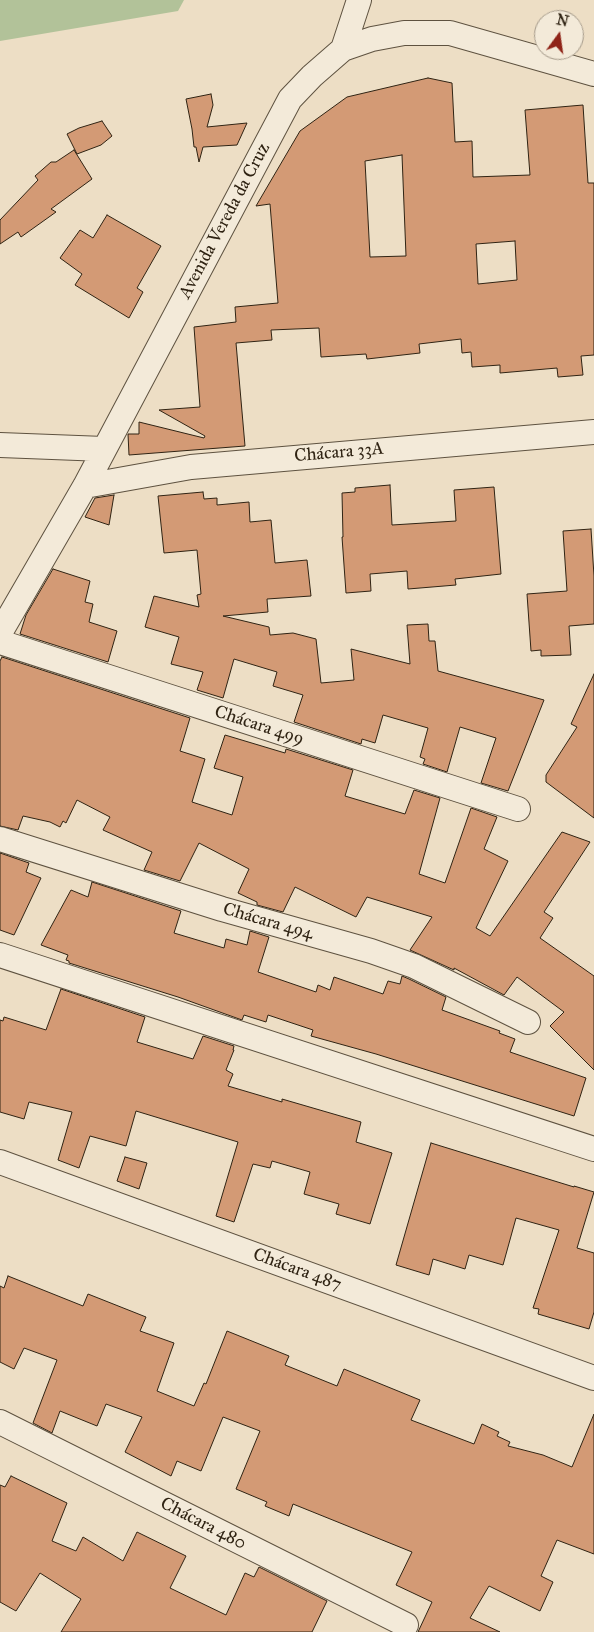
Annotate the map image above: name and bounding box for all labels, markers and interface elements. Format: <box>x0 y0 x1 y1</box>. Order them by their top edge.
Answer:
north arrow <box>534 10 584 60</box>
text: N <box>555 11 570 31</box>
street label: Avenida Vereda da Cruz <box>175 139 275 303</box>
street label: Chácara 33A <box>293 438 385 468</box>
street label: Chácara 499 <box>212 701 306 751</box>
street label: Chácara 494 <box>220 899 316 945</box>
street label: Chácara 487 <box>250 1244 344 1296</box>
street label: Chácara 480 <box>156 1493 250 1555</box>

